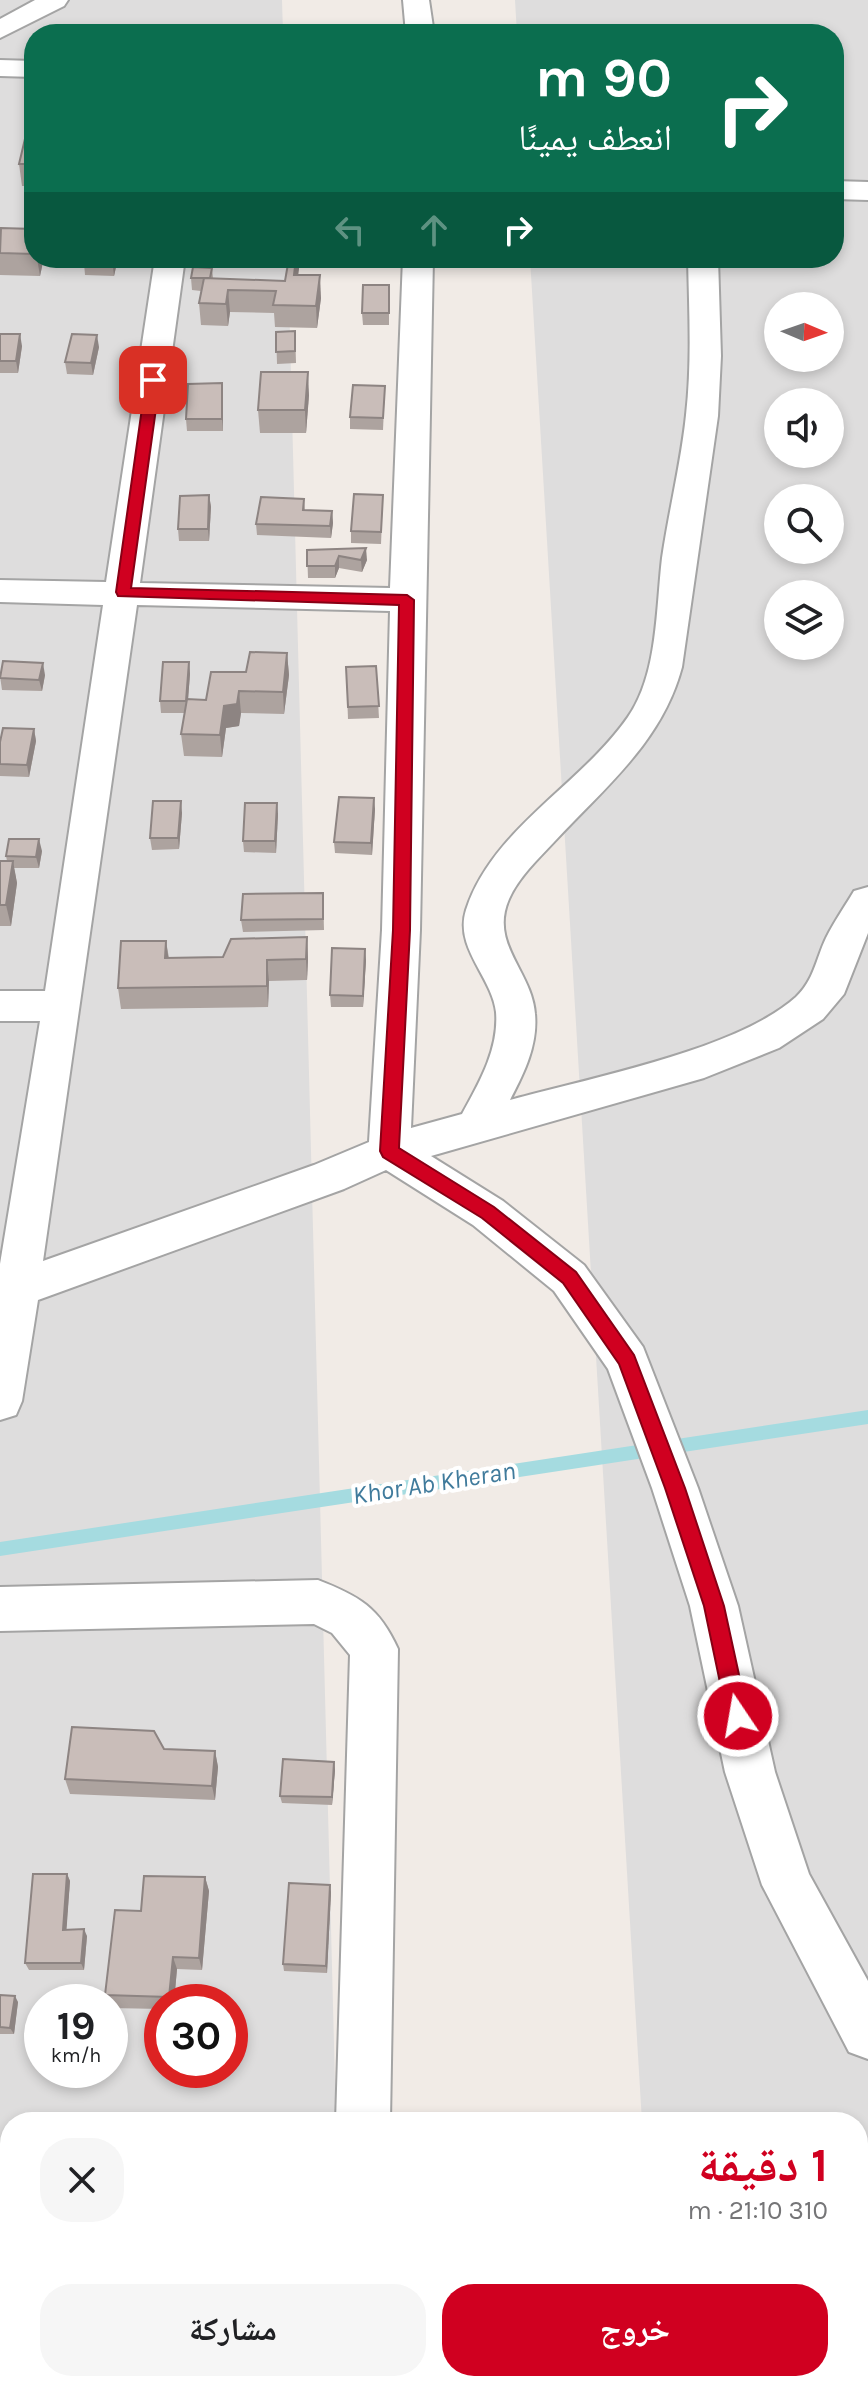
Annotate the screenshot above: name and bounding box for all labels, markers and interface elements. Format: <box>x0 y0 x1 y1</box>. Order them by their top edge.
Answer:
text: 90 m <box>535 45 672 110</box>
icon: right <box>700 56 804 160</box>
text: انعطف يمينًا <box>518 117 672 159</box>
icon: left <box>328 208 372 252</box>
icon: ahead <box>412 208 456 252</box>
icon: right <box>496 208 540 252</box>
north arrow <box>764 292 844 372</box>
map controls <box>764 292 844 660</box>
pin <box>119 346 187 414</box>
icon: arrive <box>131 358 175 402</box>
button: sound <box>764 388 844 468</box>
button: search <box>764 484 844 564</box>
button: layers <box>764 580 844 660</box>
water label: Khor Ab Kheran <box>350 1455 518 1511</box>
position arrow <box>696 1674 780 1758</box>
speed limit sign: 30 <box>144 1984 248 2088</box>
text: 19 <box>57 2002 95 2049</box>
text: km/h <box>51 2044 101 2067</box>
text: 1 دقيقة <box>698 2137 828 2193</box>
button: close <box>40 2138 124 2222</box>
text: 310 m · 21:10 <box>687 2195 828 2226</box>
button: مشاركة <box>40 2284 426 2376</box>
button: خروج <box>442 2284 828 2376</box>

